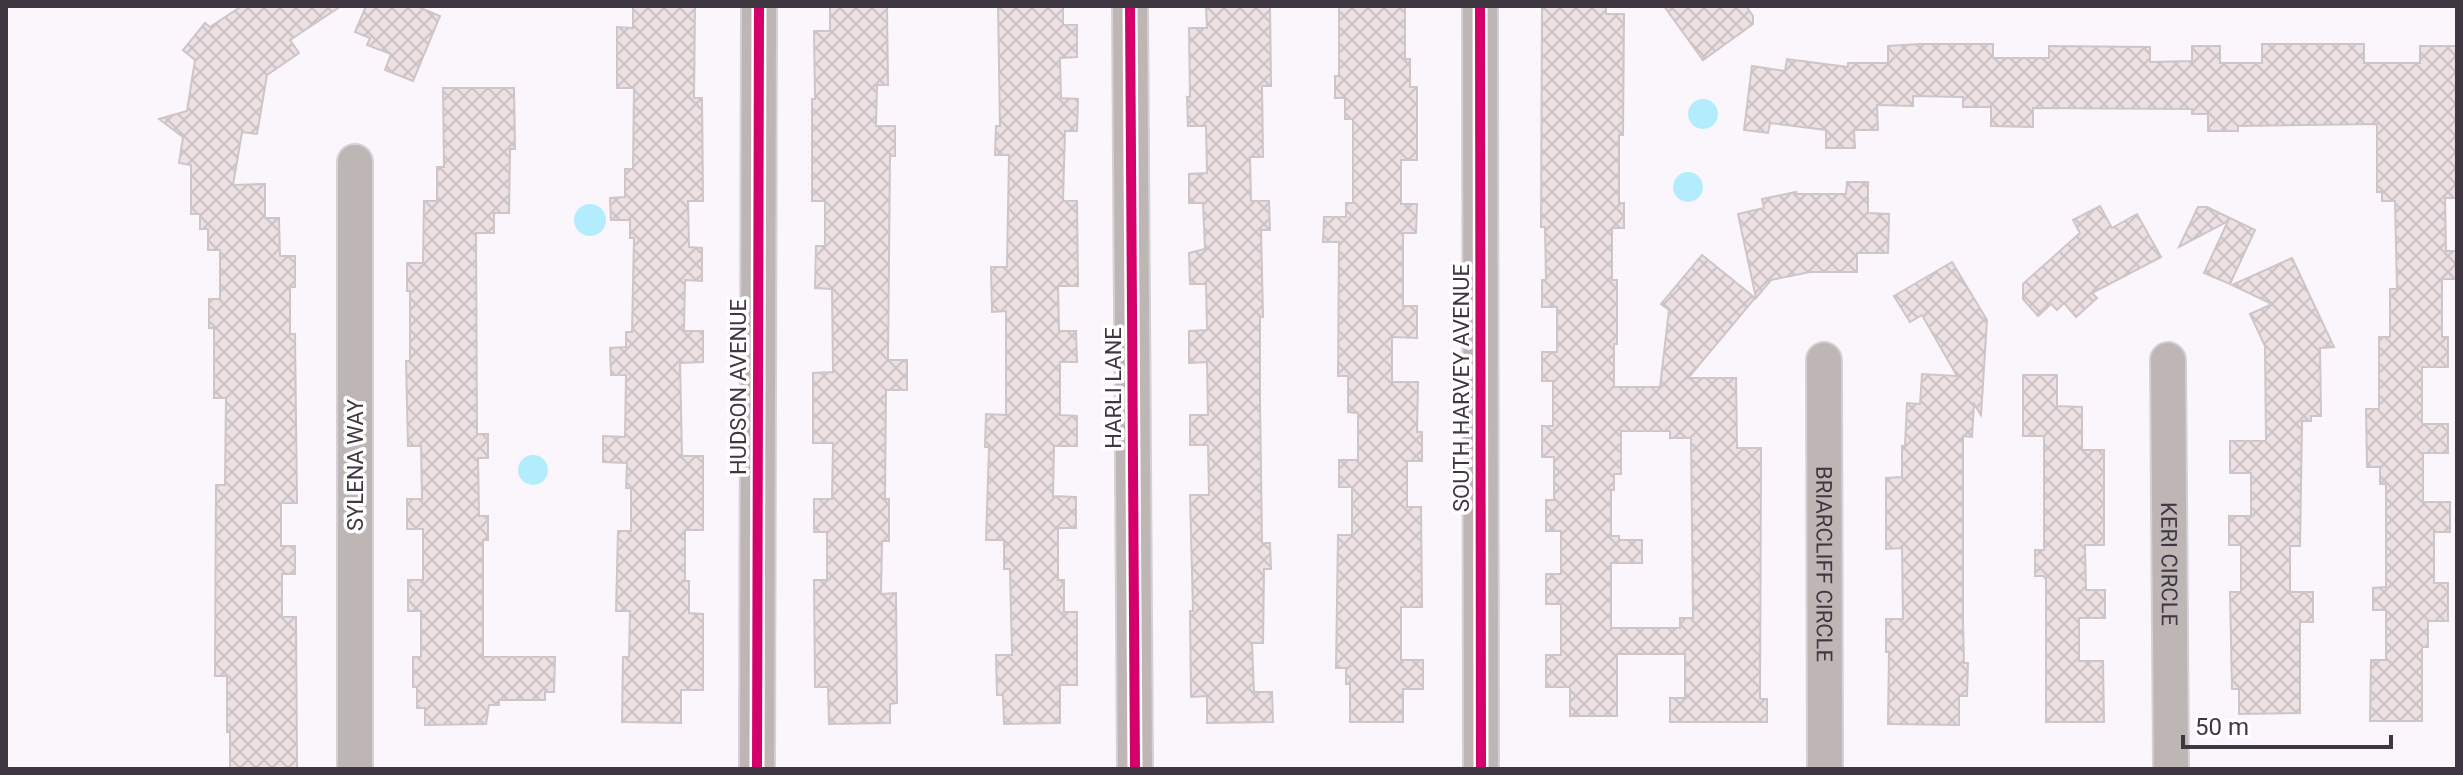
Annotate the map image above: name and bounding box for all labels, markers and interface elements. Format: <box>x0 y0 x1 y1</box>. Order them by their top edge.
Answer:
street label: SOUTH HARVEY AVENUE <box>1449 264 1474 512</box>
street label: HUDSON AVENUE <box>726 299 751 475</box>
street label: HARLI LANE <box>1101 327 1126 449</box>
street label: SYLENA WAY <box>343 398 368 531</box>
street label: BRIARCLIFF CIRCLE <box>1812 466 1837 662</box>
street label: KERI CIRCLE <box>2157 502 2182 626</box>
scale bar <box>2183 699 2391 749</box>
text: 50 m <box>2195 713 2249 741</box>

